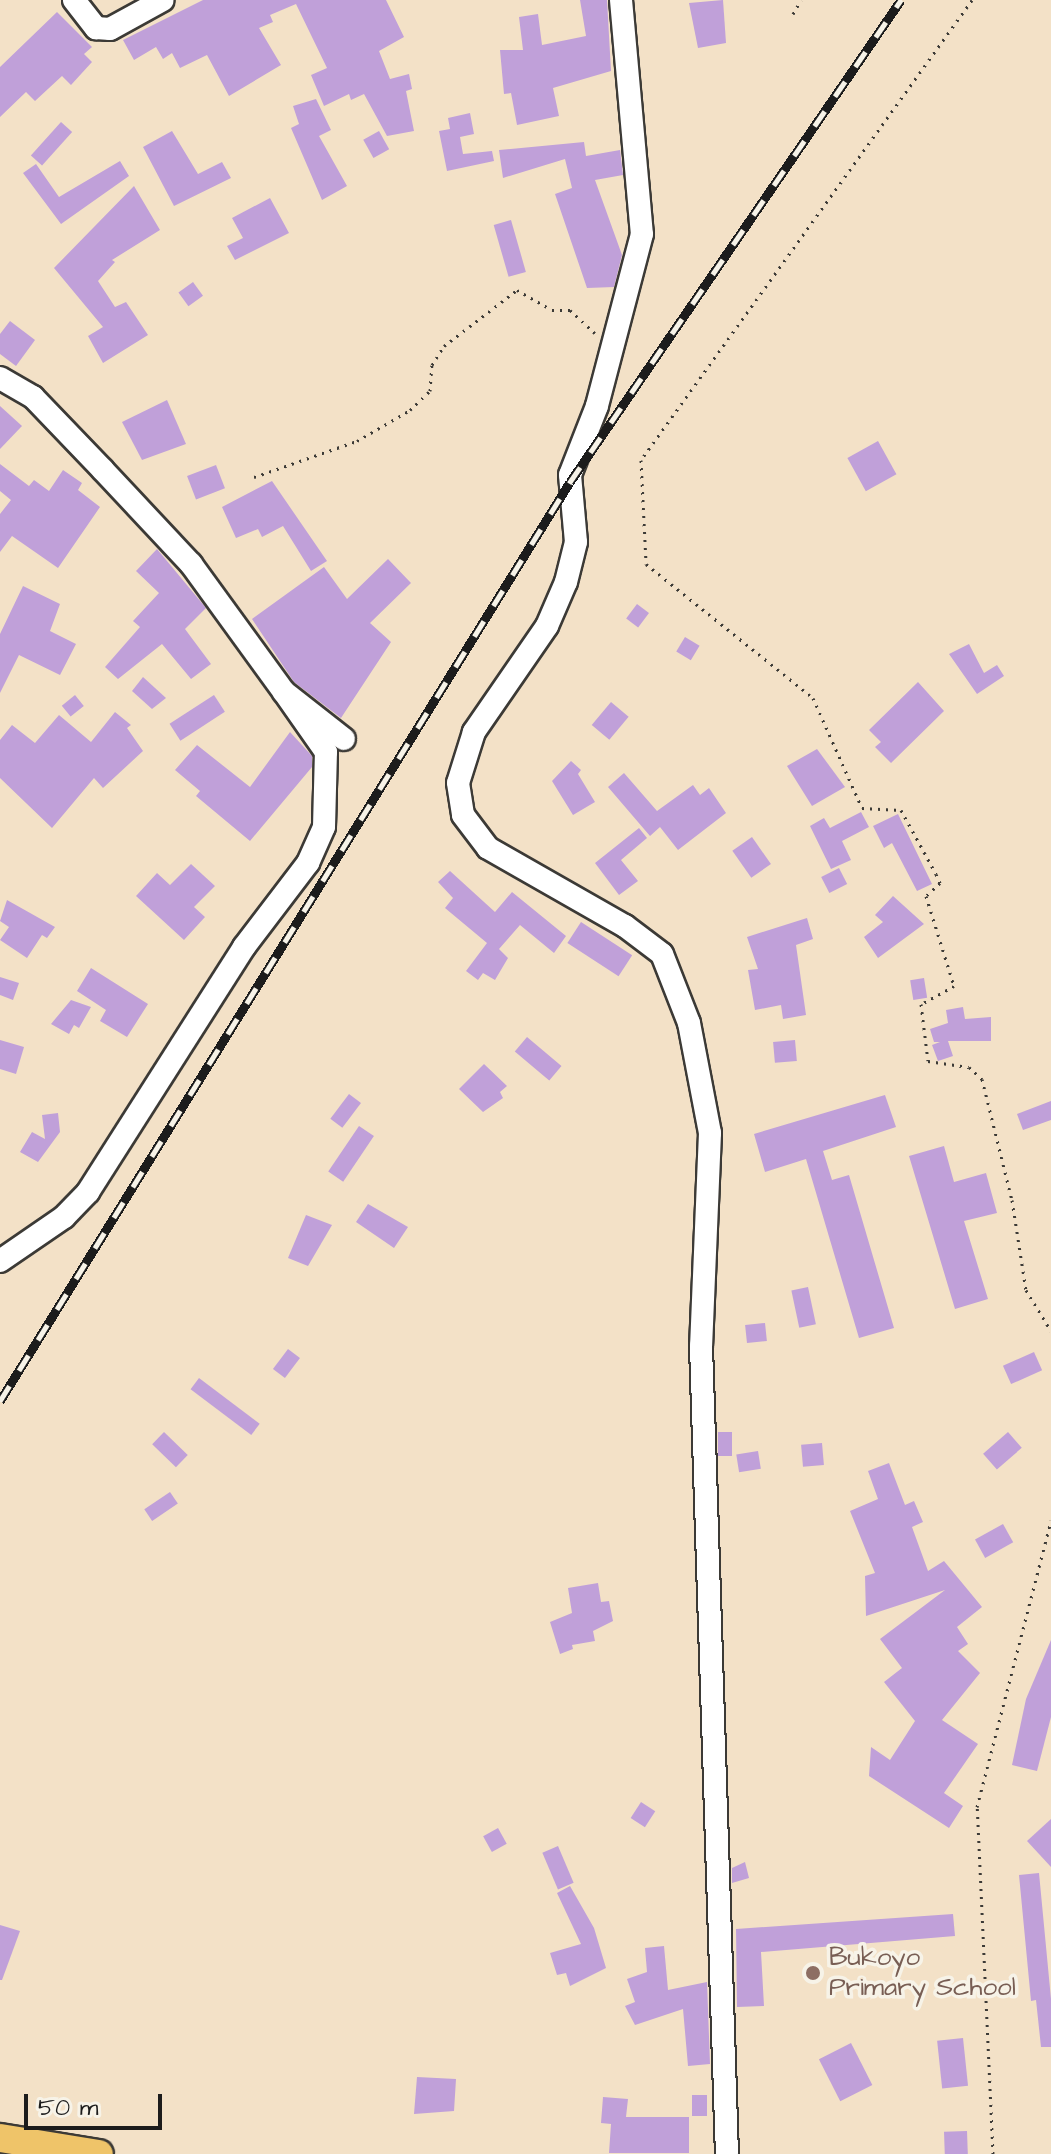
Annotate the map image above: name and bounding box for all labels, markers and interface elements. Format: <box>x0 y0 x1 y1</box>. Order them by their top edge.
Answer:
place label: Bukoyo Primary School <box>829 1942 1016 2004</box>
marker: Bukoyo Primary School <box>804 1964 822 1982</box>
scale bar <box>28 2078 166 2128</box>
text: 50 m <box>38 2091 98 2125</box>

